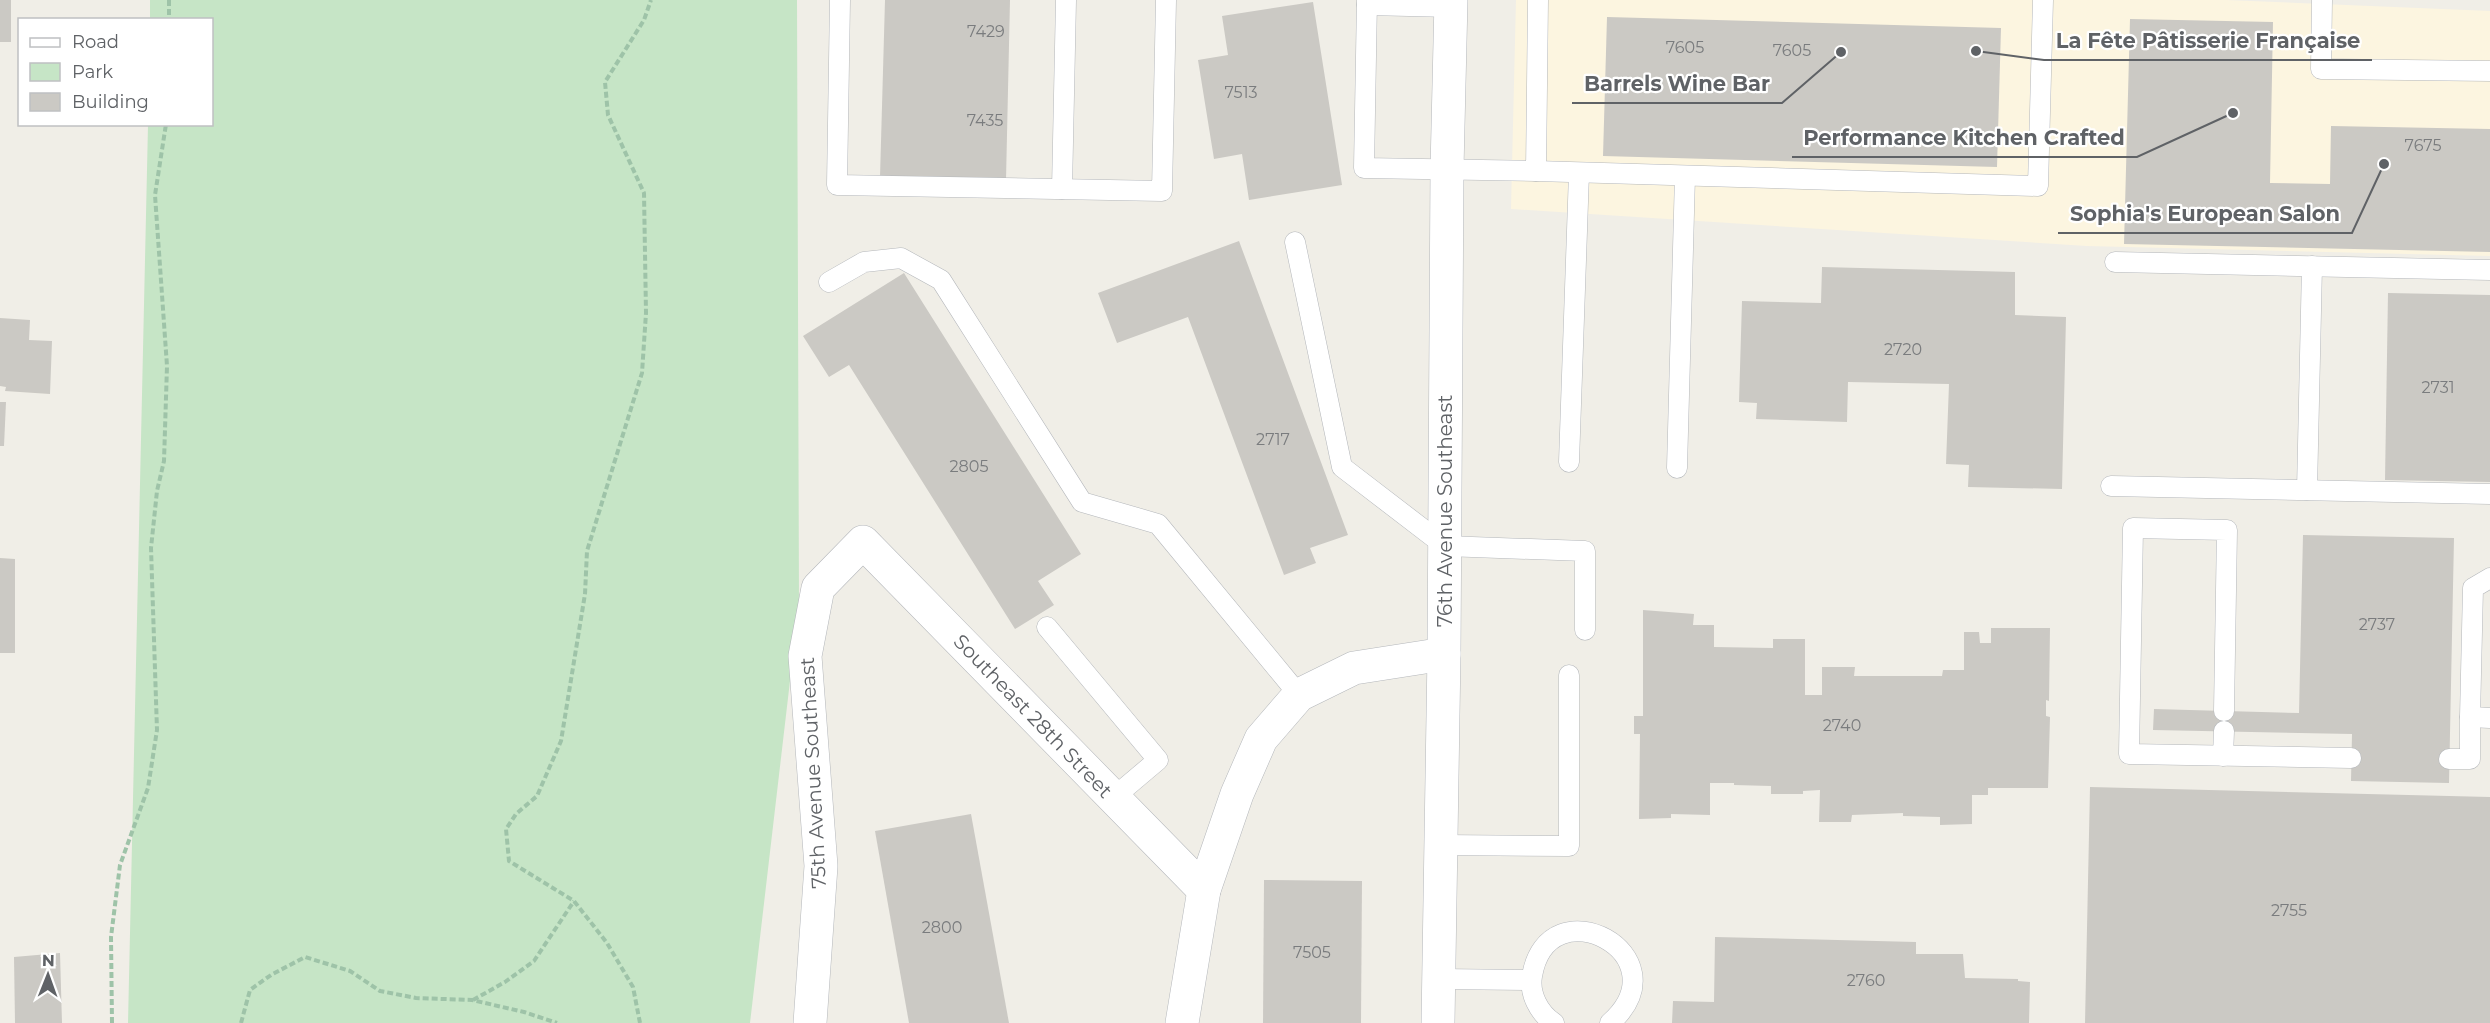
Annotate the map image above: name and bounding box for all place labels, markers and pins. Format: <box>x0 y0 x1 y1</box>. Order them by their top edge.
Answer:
callout: La Fête Pâtisserie Française <box>2044 21 2372 60</box>
callout: Barrels Wine Bar <box>1572 64 1782 103</box>
callout: Performance Kitchen Crafted <box>1792 118 2137 157</box>
callout: Sophia's European Salon <box>2058 194 2352 233</box>

